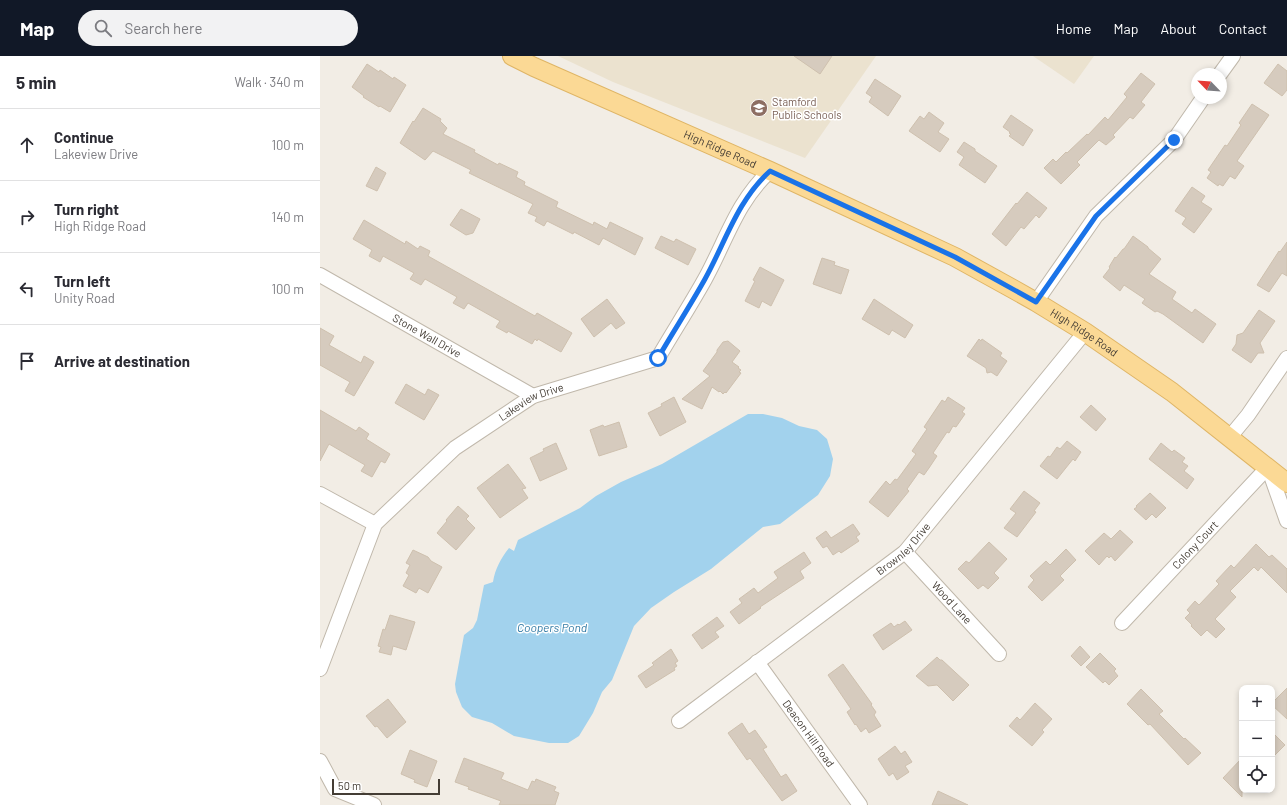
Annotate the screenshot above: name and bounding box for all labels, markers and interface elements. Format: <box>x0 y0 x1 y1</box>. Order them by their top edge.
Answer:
search box <box>78 10 358 46</box>
text: Map <box>20 17 54 40</box>
icon: search <box>92 17 114 39</box>
text: Search here <box>124 19 202 37</box>
text: Home <box>1056 20 1092 37</box>
text: Map <box>1114 20 1138 37</box>
text: About <box>1160 20 1197 37</box>
text: Contact <box>1219 20 1267 37</box>
north arrow <box>1191 68 1227 104</box>
text: 5 min <box>16 72 56 92</box>
text: Walk · 340 m <box>235 74 304 90</box>
place label: Stamford Public Schools <box>772 95 841 121</box>
school or university icon: Stamford Public Schools <box>749 98 769 118</box>
street label: High Ridge Road <box>682 127 759 170</box>
text: Continue <box>54 128 114 146</box>
route end <box>1165 131 1183 149</box>
icon: ahead <box>16 134 38 156</box>
text: 100 m <box>271 137 304 153</box>
text: Lakeview Drive <box>54 146 138 162</box>
text: Turn right <box>54 200 119 218</box>
icon: right <box>16 206 38 228</box>
text: 140 m <box>272 209 304 225</box>
text: High Ridge Road <box>54 218 146 234</box>
text: Turn left <box>54 272 110 290</box>
icon: left <box>16 278 38 300</box>
text: 100 m <box>271 281 304 297</box>
text: Unity Road <box>54 290 115 306</box>
street label: High Ridge Road <box>1048 305 1121 359</box>
street label: Stone Wall Drive <box>391 311 464 360</box>
route start <box>649 349 667 367</box>
icon: arrive <box>16 350 38 372</box>
text: Arrive at destination <box>54 352 190 370</box>
street label: Lakeview Drive <box>496 380 565 423</box>
street label: Colony Court <box>1169 518 1220 571</box>
street label: Brownley Drive <box>873 520 933 577</box>
street label: Wood Lane <box>929 579 975 626</box>
water label: Coopers Pond <box>517 620 588 634</box>
map controls <box>1239 685 1275 793</box>
button: + <box>1239 685 1275 721</box>
street label: Deacon Hill Road <box>780 697 837 769</box>
button: − <box>1239 721 1275 757</box>
button: locate <box>1239 757 1275 793</box>
scale bar <box>332 777 440 796</box>
text: 50 m <box>338 779 361 792</box>

